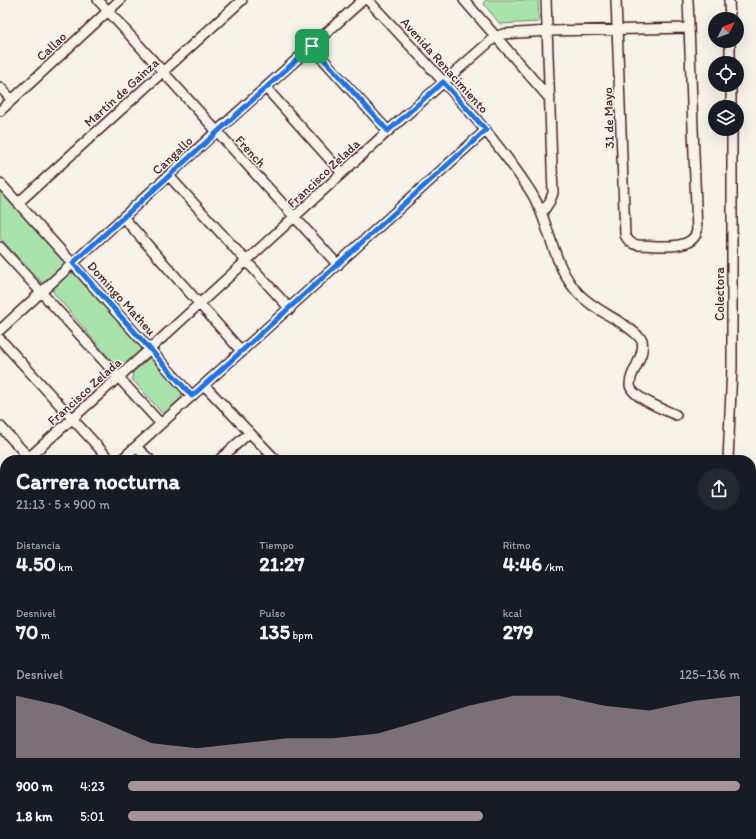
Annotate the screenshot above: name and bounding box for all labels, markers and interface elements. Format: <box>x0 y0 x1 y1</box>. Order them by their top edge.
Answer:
north arrow <box>708 12 744 48</box>
map controls <box>708 12 744 136</box>
street label: Avenida Renacimiento <box>398 14 492 117</box>
street label: Callao <box>33 29 70 64</box>
pin <box>295 29 329 63</box>
icon: arrive <box>301 35 323 57</box>
street label: Martín de Gainza <box>81 55 162 130</box>
button: locate <box>708 56 744 92</box>
street label: 31 de Mayo <box>600 87 617 149</box>
button: layers <box>708 100 744 136</box>
street label: French <box>232 132 269 170</box>
street label: Cangallo <box>149 133 196 178</box>
street label: Francisco Zelada <box>284 136 363 211</box>
street label: Domingo Matheu <box>84 258 159 338</box>
street label: Colectora <box>712 267 727 321</box>
street label: Francisco Zelada <box>45 354 124 428</box>
text: Carrera nocturna <box>16 468 180 495</box>
button: share <box>698 468 740 510</box>
text: 21:13 · 5 × 900 m <box>16 497 110 512</box>
text: Distancia <box>16 539 60 552</box>
text: Tiempo <box>259 539 294 552</box>
text: Ritmo <box>503 539 531 552</box>
text: 4.50 <box>16 552 56 576</box>
text: 21:27 <box>259 552 304 576</box>
text: 4:46 <box>503 552 542 576</box>
text: km <box>56 561 73 574</box>
text: /km <box>542 561 564 574</box>
text: Desnivel <box>16 607 56 620</box>
text: Pulso <box>259 607 285 620</box>
text: kcal <box>503 607 522 620</box>
text: 70 <box>16 620 38 644</box>
text: 135 <box>259 620 290 644</box>
text: 279 <box>503 620 534 644</box>
text: m <box>38 629 50 642</box>
text: bpm <box>290 629 313 642</box>
text: Desnivel <box>16 667 63 682</box>
text: 125–136 m <box>679 667 740 682</box>
text: 900 m <box>16 779 53 794</box>
text: 4:23 <box>80 779 105 794</box>
text: 1.8 km <box>16 809 52 824</box>
text: 5:01 <box>80 809 104 824</box>

